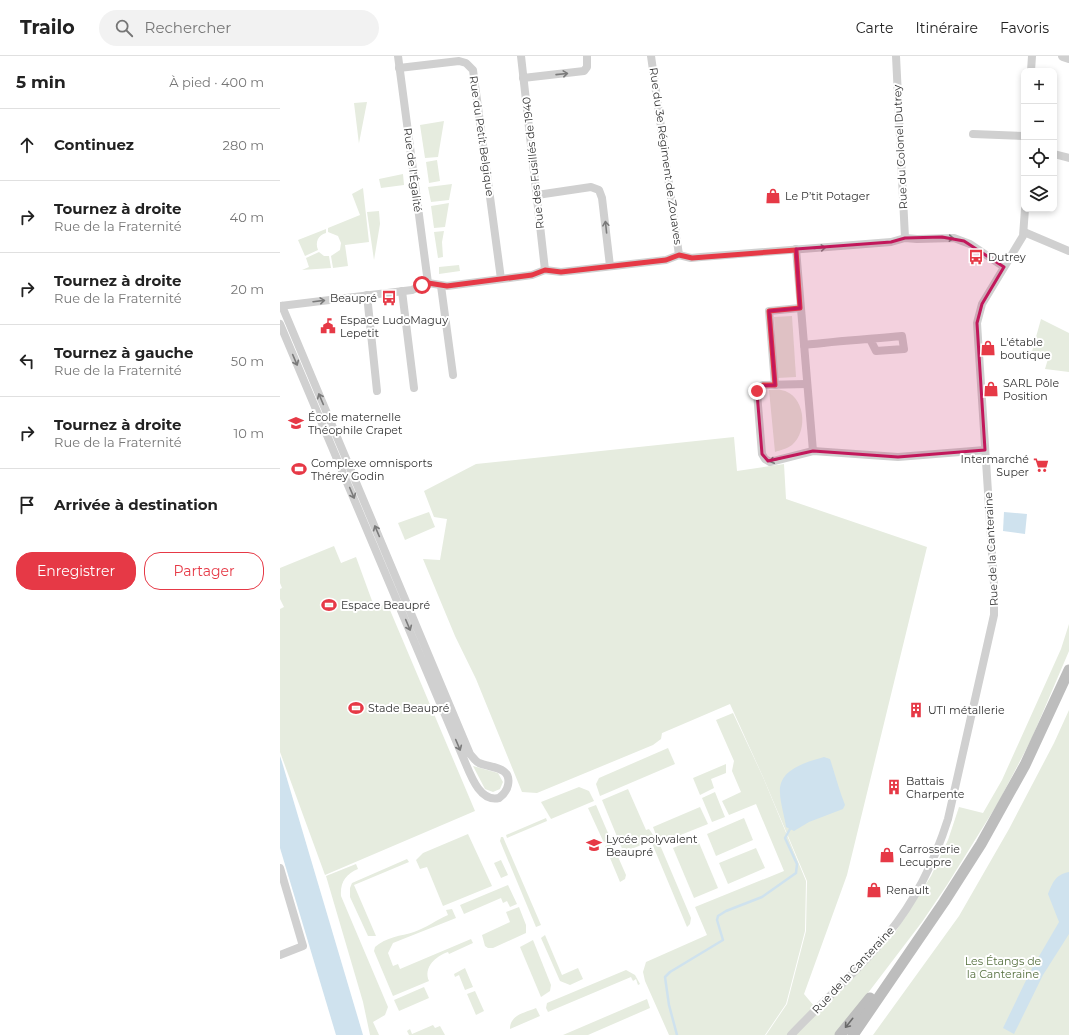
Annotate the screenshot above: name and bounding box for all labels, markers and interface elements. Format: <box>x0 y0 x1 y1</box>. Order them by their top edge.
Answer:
search box <box>99 10 379 46</box>
text: Trailo <box>20 16 75 39</box>
icon: search <box>113 17 135 39</box>
text: Rechercher <box>145 18 231 37</box>
text: Carte <box>856 19 893 37</box>
text: Itinéraire <box>915 19 978 37</box>
text: Favoris <box>1000 19 1049 37</box>
street label: Rue du 3e Régiment de Zouaves <box>647 66 685 246</box>
map controls <box>1021 68 1057 212</box>
button: + <box>1021 68 1057 104</box>
one-way arrow <box>555 70 568 77</box>
text: 5 min <box>16 72 66 92</box>
text: À pied · 400 m <box>169 74 264 90</box>
street label: Rue du Petit Belgique <box>467 75 497 198</box>
street label: Rue du Colonel Dutrey <box>890 84 910 210</box>
street label: Rue des Fusillés de 1940 <box>519 96 547 230</box>
button: − <box>1021 104 1057 140</box>
street label: Rue de l'Égalité <box>401 127 425 213</box>
icon: ahead <box>16 134 38 156</box>
text: Continuez <box>54 135 134 154</box>
text: 280 m <box>223 137 264 153</box>
button: locate <box>1021 140 1057 176</box>
button: layers <box>1021 176 1057 212</box>
shop icon: Le P’tit Potager <box>764 187 782 205</box>
place label: Le P’tit Potager <box>785 189 870 203</box>
text: Tournez à droite <box>54 199 182 218</box>
icon: right <box>16 206 38 228</box>
text: 40 m <box>230 209 264 225</box>
text: Rue de la Fraternité <box>54 218 182 234</box>
one-way arrow <box>602 221 610 234</box>
one-way arrow <box>941 234 954 241</box>
one-way arrow <box>813 244 826 251</box>
bus stop icon: Dutrey <box>967 248 985 266</box>
place label: Dutrey <box>988 250 1026 264</box>
text: Tournez à droite <box>54 271 182 290</box>
route start <box>413 276 431 294</box>
icon: right <box>16 278 38 300</box>
text: 20 m <box>231 281 264 297</box>
bus stop icon: Beaupré <box>380 289 398 307</box>
text: Rue de la Fraternité <box>54 290 182 306</box>
place label: Beaupré <box>330 291 377 305</box>
one-way arrow <box>312 297 325 305</box>
place label: Espace LudoMaguy Lepetit <box>340 313 448 340</box>
public building icon: Espace LudoMaguy Lepetit <box>319 317 337 335</box>
place label: L'étable boutique <box>1000 335 1051 362</box>
shop icon: L'étable boutique <box>979 339 997 357</box>
text: Tournez à gauche <box>54 343 193 362</box>
icon: left <box>16 350 38 372</box>
text: 50 m <box>231 353 264 369</box>
one-way arrow <box>292 354 300 366</box>
text: Rue de la Fraternité <box>54 362 182 378</box>
place label: SARL Pôle Position <box>1003 376 1060 403</box>
shop icon: SARL Pôle Position <box>982 380 1000 398</box>
route end <box>748 382 766 400</box>
one-way arrow <box>316 393 324 405</box>
place label: École maternelle Théophile Crapet <box>308 410 403 437</box>
school or university icon: École maternelle Théophile Crapet <box>287 414 305 432</box>
text: Tournez à droite <box>54 415 182 434</box>
icon: right <box>16 422 38 444</box>
text: 10 m <box>234 425 264 441</box>
text: Rue de la Fraternité <box>54 434 182 450</box>
place label: Intermarché Super <box>960 452 1029 479</box>
place label: Complexe omnisports Thérey Godin <box>311 456 433 483</box>
one-way arrow <box>769 456 782 464</box>
supermarket icon: Intermarché Super <box>1032 456 1050 474</box>
sports icon: Complexe omnisports Thérey Godin <box>290 460 308 478</box>
one-way arrow <box>348 486 356 498</box>
street label: Rue de la Canteraine <box>981 491 1001 606</box>
icon: arrive <box>16 494 38 516</box>
text: Arrivée à destination <box>54 495 218 514</box>
one-way arrow <box>372 526 380 538</box>
button: Enregistrer <box>16 552 136 590</box>
button: Partager <box>144 552 264 590</box>
sports icon: Espace Beaupré <box>320 596 338 614</box>
place label: Espace Beaupré <box>341 598 431 612</box>
one-way arrow <box>404 619 412 631</box>
sports icon: Stade Beaupré <box>347 699 365 717</box>
place label: Stade Beaupré <box>368 701 450 715</box>
building icon: UTI métallerie <box>907 701 925 719</box>
place label: UTI métallerie <box>928 703 1005 717</box>
one-way arrow <box>455 739 462 751</box>
place label: Battais Charpente <box>906 774 965 801</box>
building icon: Battais Charpente <box>885 778 903 796</box>
place label: Lycée polyvalent Beaupré <box>606 832 698 859</box>
school or university icon: Lycée polyvalent Beaupré <box>585 836 603 854</box>
place label: Carrosserie Lecuppre <box>899 842 960 869</box>
shop icon: Carrosserie Lecuppre <box>878 846 896 864</box>
shop icon: Renault <box>865 881 883 899</box>
place label: Renault <box>886 883 930 897</box>
street label: Rue de la Canteraine <box>809 923 897 1017</box>
park label: Les Étangs de la Canteraine <box>965 954 1042 981</box>
one-way arrow <box>845 1018 854 1029</box>

